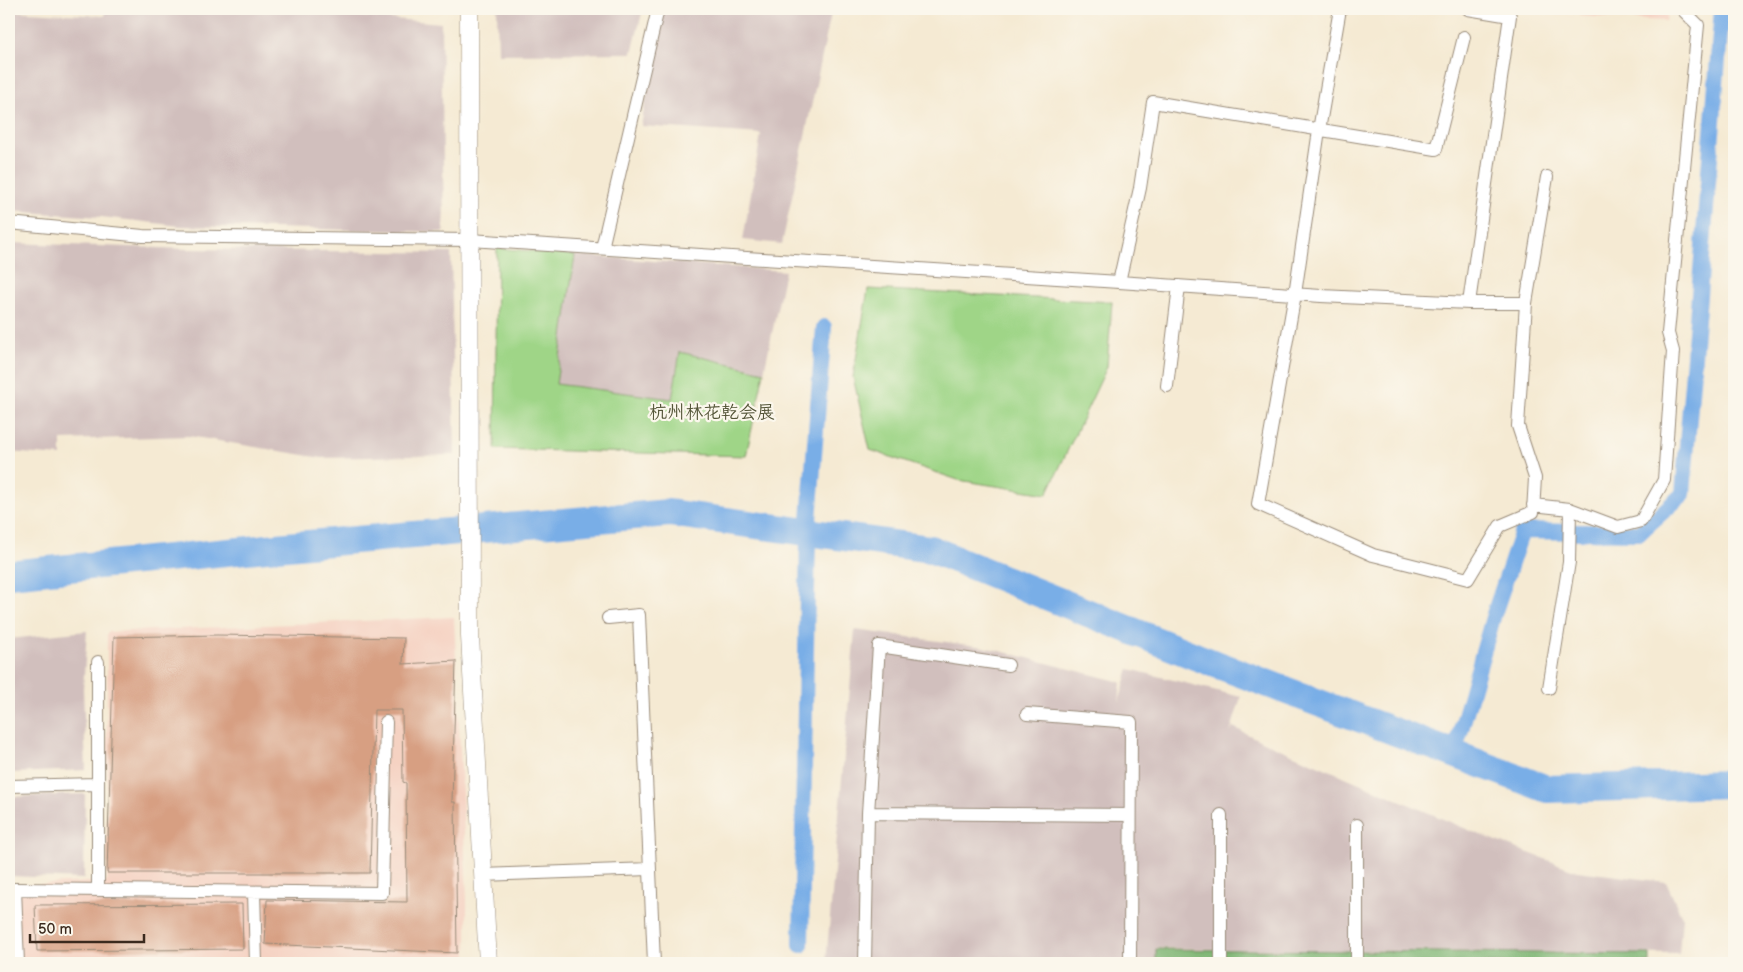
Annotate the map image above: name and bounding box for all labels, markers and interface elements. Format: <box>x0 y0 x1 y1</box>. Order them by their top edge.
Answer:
park label: 杭州林花乾会展 <box>649 402 775 423</box>
scale bar <box>30 912 144 944</box>
text: 50 m <box>38 920 72 939</box>

